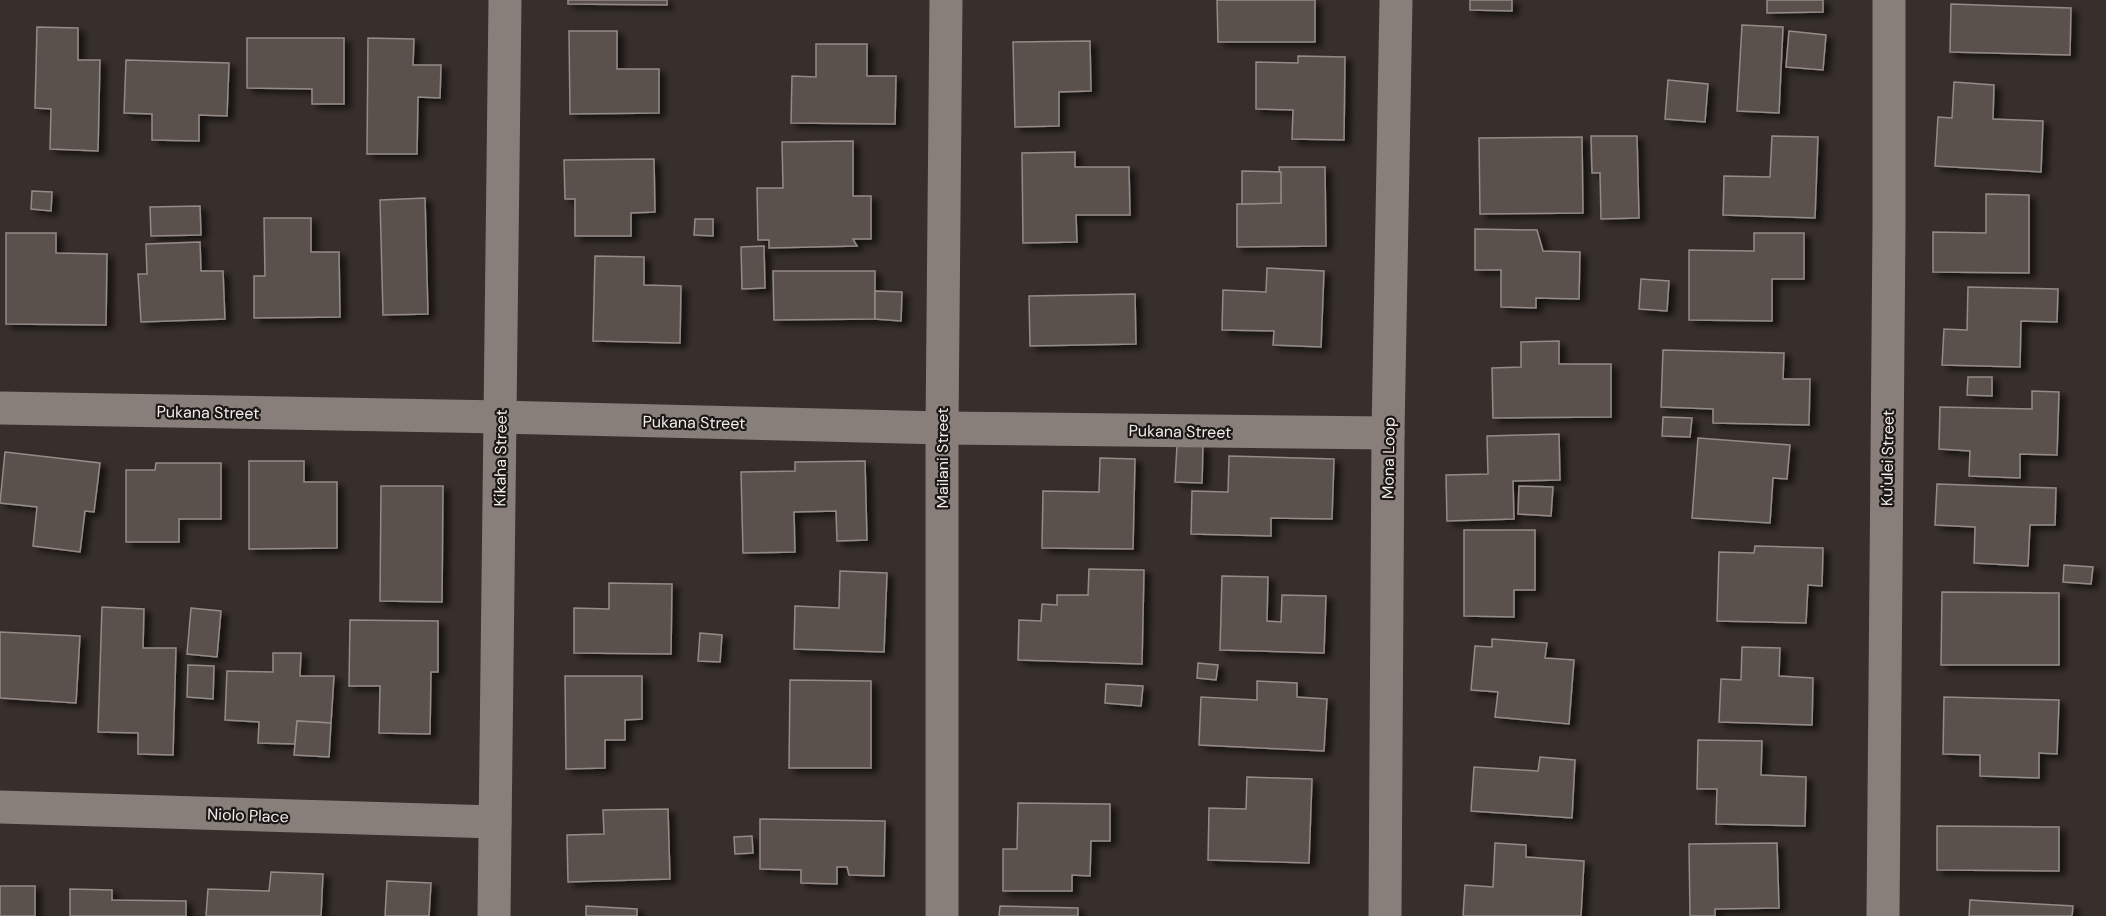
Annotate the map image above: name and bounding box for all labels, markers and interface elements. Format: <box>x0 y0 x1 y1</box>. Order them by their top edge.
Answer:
street label: Pukana Street <box>156 401 259 424</box>
street label: Mailani Street <box>932 408 953 508</box>
street label: Kikaha Street <box>489 409 512 507</box>
street label: Ku'ulei Street <box>1876 410 1899 506</box>
street label: Pukana Street <box>642 411 745 434</box>
street label: Mona Loop <box>1377 417 1400 499</box>
street label: Pukana Street <box>1128 420 1231 443</box>
street label: Niolo Place <box>207 804 289 827</box>

